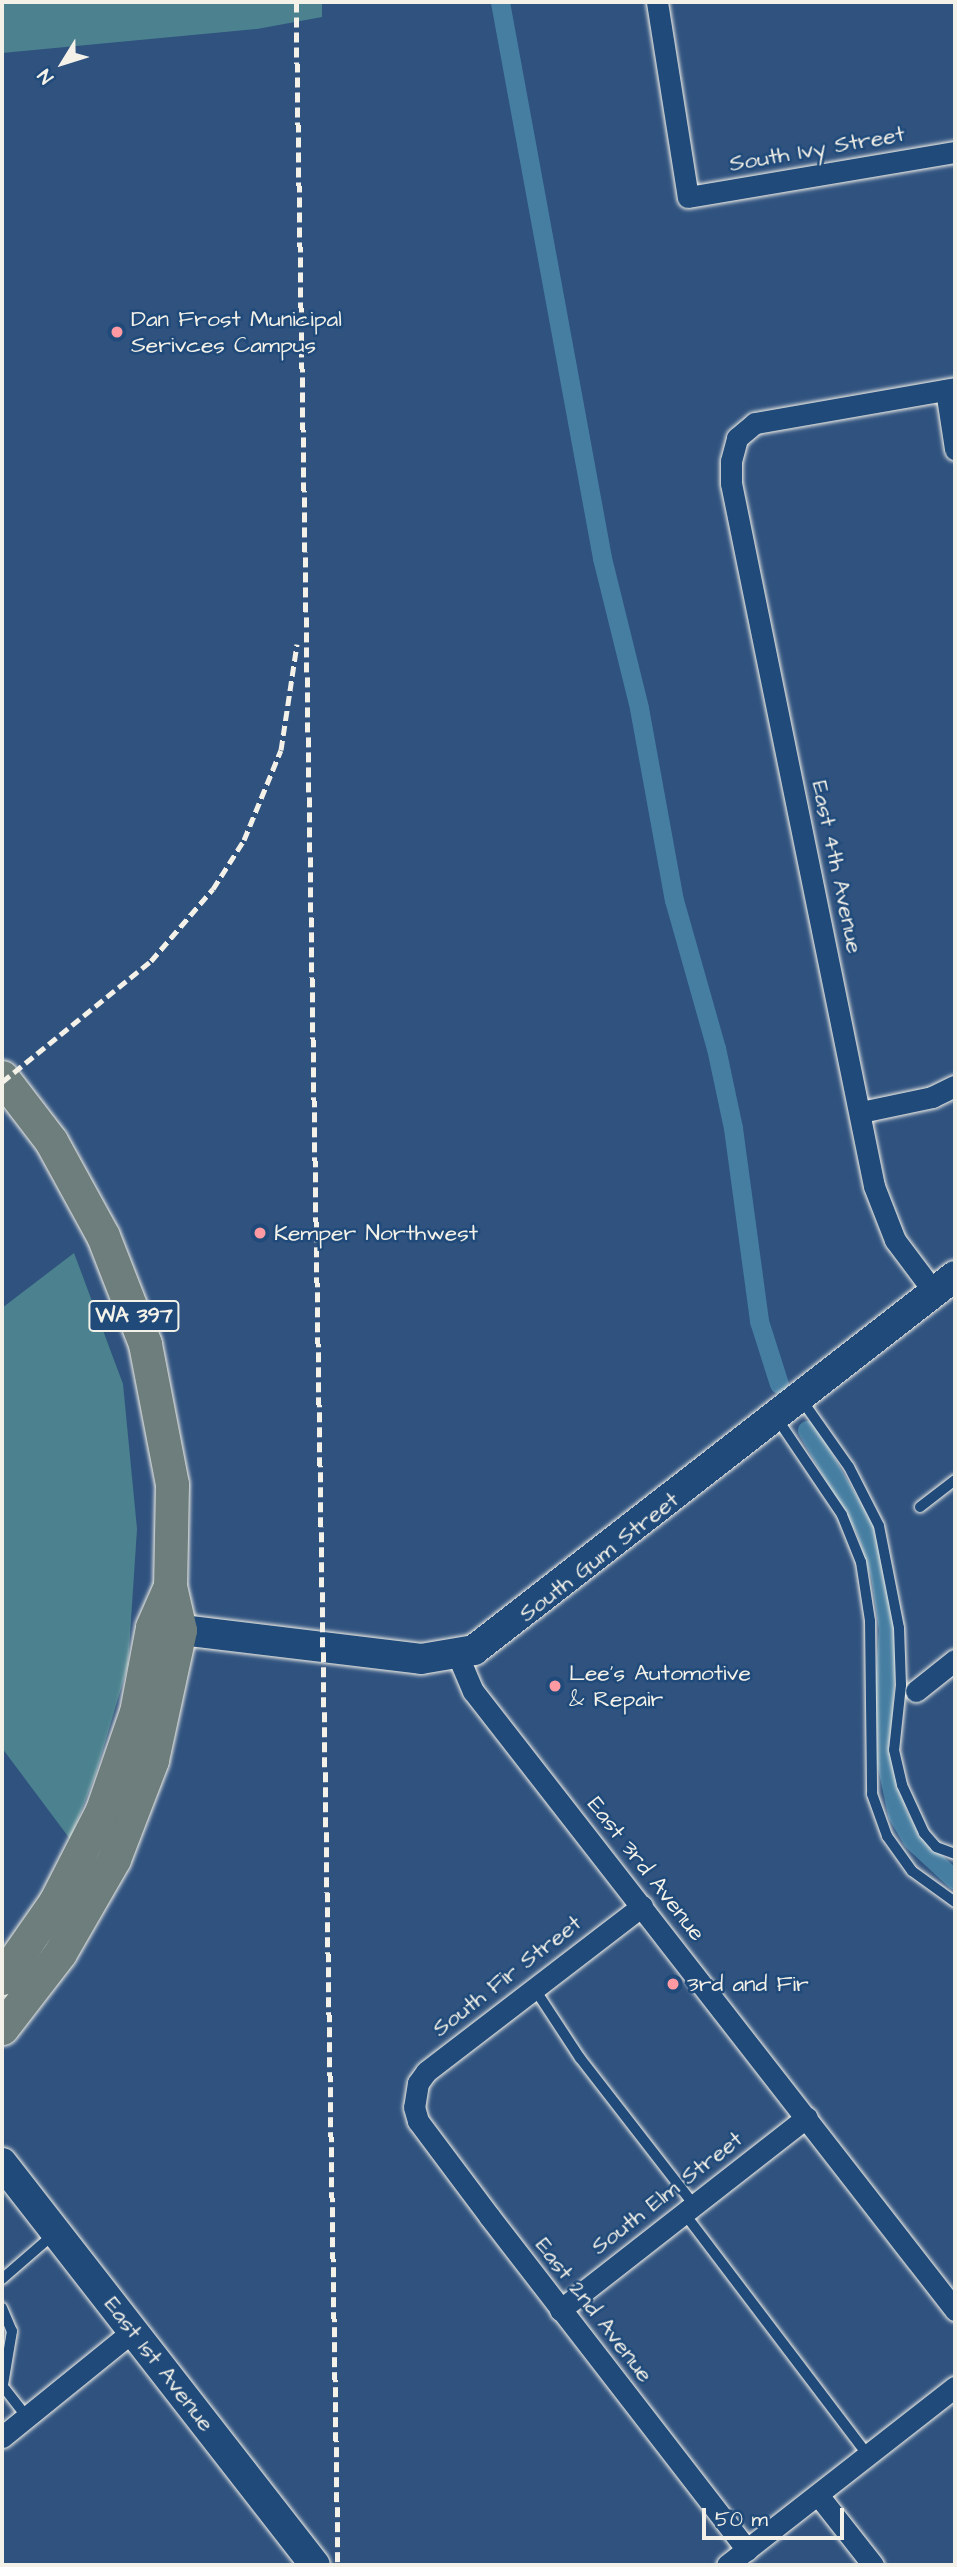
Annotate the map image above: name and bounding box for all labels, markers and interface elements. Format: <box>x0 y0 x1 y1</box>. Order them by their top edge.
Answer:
north arrow <box>28 28 98 98</box>
text: N <box>32 63 60 89</box>
street label: South Ivy Street <box>727 120 907 178</box>
place label: Dan Frost Municipal Serivces Campus <box>131 305 342 359</box>
marker: Dan Frost Municipal Serivces Campus <box>109 324 125 340</box>
street label: East 4th Avenue <box>805 778 869 956</box>
place label: Kemper Northwest <box>274 1219 478 1247</box>
marker: Kemper Northwest <box>252 1225 268 1241</box>
road number: WA 397 <box>87 1298 181 1334</box>
street label: South Gum Street <box>514 1486 684 1628</box>
place label: Lee's Automotive & Repair <box>569 1659 751 1713</box>
marker: Lee's Automotive & Repair <box>547 1678 563 1694</box>
street label: East 3rd Avenue <box>581 1791 711 1947</box>
street label: South Fir Street <box>427 1909 587 2043</box>
place label: 3rd and Fir <box>687 1970 809 1998</box>
marker: 3rd and Fir <box>665 1976 681 1992</box>
street label: South Elm Street <box>586 2125 748 2261</box>
street label: East 2nd Avenue <box>529 2232 659 2388</box>
street label: East 1st Avenue <box>98 2291 220 2437</box>
scale bar <box>705 2494 847 2538</box>
text: 50 m <box>715 2505 768 2534</box>

